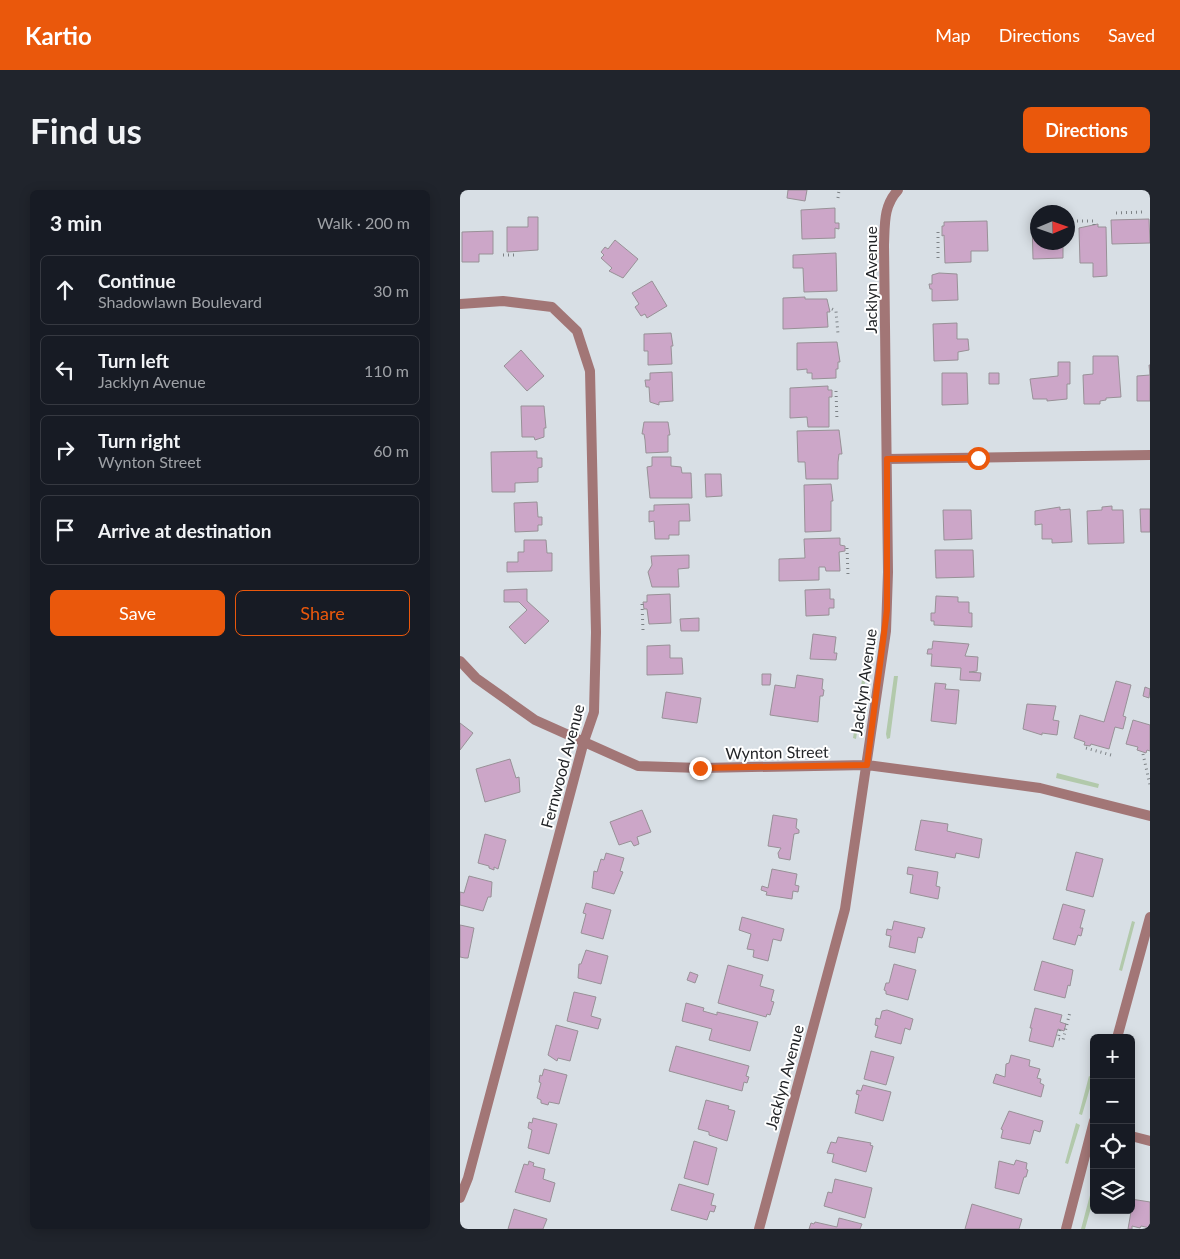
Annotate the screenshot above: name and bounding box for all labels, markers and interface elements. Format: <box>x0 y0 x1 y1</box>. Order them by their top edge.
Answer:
text: Kartio <box>25 21 92 50</box>
text: Map <box>935 24 971 46</box>
text: Directions <box>999 24 1080 46</box>
text: Saved <box>1108 24 1155 46</box>
button: Directions <box>1023 107 1150 153</box>
text: Find us <box>30 109 142 151</box>
north arrow <box>1030 205 1075 250</box>
text: 3 min <box>50 210 102 235</box>
text: Walk · 200 m <box>317 213 410 232</box>
street label: Jacklyn Avenue <box>861 226 880 334</box>
text: Continue <box>98 269 176 292</box>
icon: ahead <box>51 276 79 304</box>
text: 30 m <box>373 281 409 300</box>
text: Shadowlawn Boulevard <box>98 292 262 311</box>
text: Turn left <box>98 349 169 372</box>
icon: left <box>51 356 79 384</box>
text: 110 m <box>364 361 409 380</box>
text: Jacklyn Avenue <box>98 372 206 391</box>
text: Turn right <box>98 429 180 452</box>
icon: right <box>51 436 79 464</box>
text: 60 m <box>373 441 409 460</box>
route start <box>967 447 990 470</box>
text: Wynton Street <box>98 452 201 471</box>
icon: arrive <box>51 516 79 544</box>
text: Arrive at destination <box>98 519 271 542</box>
button: Save <box>50 590 225 636</box>
button: Share <box>235 590 410 636</box>
street label: Jacklyn Avenue <box>846 627 880 737</box>
street label: Fernwood Avenue <box>536 702 588 830</box>
street label: Wynton Street <box>725 742 829 762</box>
route end <box>689 757 712 780</box>
street label: Jacklyn Avenue <box>761 1023 807 1131</box>
map controls <box>1090 1034 1135 1214</box>
button: + <box>1090 1034 1135 1079</box>
button: − <box>1090 1079 1135 1124</box>
button: locate <box>1090 1124 1135 1169</box>
button: layers <box>1090 1169 1135 1214</box>

